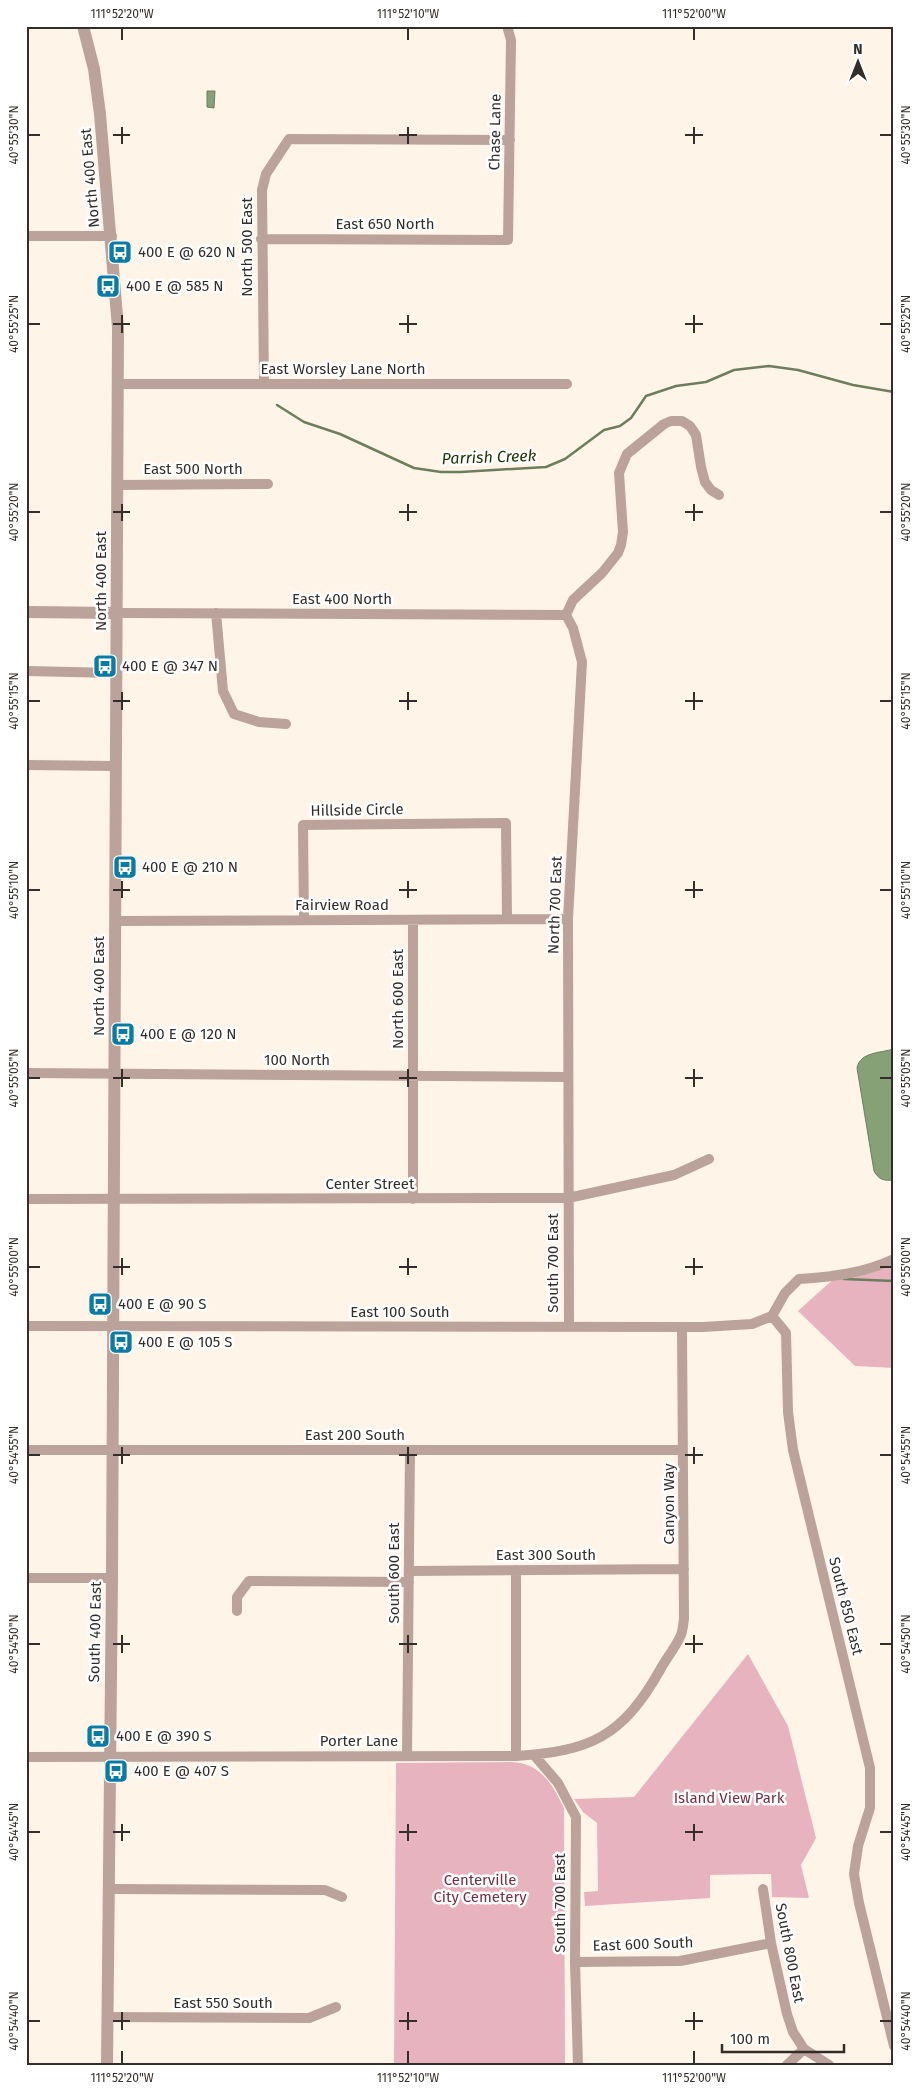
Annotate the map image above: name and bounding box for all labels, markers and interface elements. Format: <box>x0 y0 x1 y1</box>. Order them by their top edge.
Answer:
text: 111°52'20"W <box>90 7 154 21</box>
text: 111°52'10"W <box>377 7 439 21</box>
text: 111°52'00"W <box>662 7 726 21</box>
north arrow <box>832 38 882 88</box>
text: N <box>853 41 863 58</box>
street label: Chase Lane <box>485 94 505 170</box>
text: 40°55'30"N <box>7 105 21 165</box>
text: 40°55'30"N <box>899 105 913 165</box>
street label: North 400 East <box>77 127 103 229</box>
street label: North 500 East <box>238 197 256 297</box>
street label: East 650 North <box>335 215 435 233</box>
bus stop icon: 400 E @ 620 N <box>107 239 133 265</box>
place label: 400 E @ 620 N <box>138 243 236 261</box>
bus stop icon: 400 E @ 585 N <box>95 273 121 299</box>
place label: 400 E @ 585 N <box>126 277 224 295</box>
text: 40°55'25"N <box>7 295 21 353</box>
text: 40°55'25"N <box>899 295 913 353</box>
street label: East Worsley Lane North <box>260 360 426 378</box>
water label: Parrish Creek <box>441 446 537 468</box>
street label: East 500 North <box>143 460 243 478</box>
text: 40°55'20"N <box>7 482 21 542</box>
text: 40°55'20"N <box>899 482 913 542</box>
street label: North 400 East <box>92 530 110 631</box>
street label: East 400 North <box>292 590 392 608</box>
bus stop icon: 400 E @ 347 N <box>92 653 118 679</box>
place label: 400 E @ 347 N <box>122 657 218 675</box>
text: 40°55'15"N <box>7 672 21 730</box>
text: 40°55'15"N <box>899 672 913 730</box>
street label: Hillside Circle <box>310 800 404 820</box>
bus stop icon: 400 E @ 210 N <box>112 854 138 880</box>
street label: North 700 East <box>544 855 566 955</box>
place label: 400 E @ 210 N <box>142 858 238 876</box>
text: 40°55'10"N <box>7 861 21 919</box>
text: 40°55'10"N <box>899 861 913 919</box>
street label: Fairview Road <box>295 896 389 914</box>
street label: North 400 East <box>90 935 108 1036</box>
street label: North 600 East <box>389 948 407 1049</box>
bus stop icon: 400 E @ 120 N <box>110 1021 136 1047</box>
place label: 400 E @ 120 N <box>140 1025 236 1043</box>
text: 40°55'05"N <box>7 1049 21 1107</box>
text: 40°55'05"N <box>899 1049 913 1107</box>
street label: 100 North <box>264 1051 330 1069</box>
street label: Center Street <box>326 1175 415 1193</box>
street label: South 700 East <box>544 1213 562 1313</box>
text: 40°55'00"N <box>7 1237 21 1297</box>
text: 40°55'00"N <box>899 1237 913 1297</box>
bus stop icon: 400 E @ 90 S <box>87 1291 113 1317</box>
place label: 400 E @ 90 S <box>118 1295 206 1313</box>
street label: East 100 South <box>350 1303 450 1321</box>
bus stop icon: 400 E @ 105 S <box>108 1329 134 1355</box>
place label: 400 E @ 105 S <box>138 1333 233 1351</box>
text: 40°54'55"N <box>7 1426 21 1484</box>
street label: East 200 South <box>305 1426 405 1444</box>
text: 40°54'55"N <box>899 1426 913 1484</box>
street label: Canyon Way <box>660 1463 678 1545</box>
street label: South 600 East <box>385 1522 403 1623</box>
street label: East 300 South <box>496 1546 596 1564</box>
street label: South 850 East <box>825 1555 867 1657</box>
street label: South 400 East <box>85 1581 105 1683</box>
text: 40°54'50"N <box>7 1614 21 1674</box>
text: 40°54'50"N <box>899 1614 913 1674</box>
bus stop icon: 400 E @ 390 S <box>85 1723 111 1749</box>
place label: 400 E @ 390 S <box>116 1727 212 1745</box>
street label: Porter Lane <box>320 1732 398 1750</box>
bus stop icon: 400 E @ 407 S <box>103 1758 129 1784</box>
place label: 400 E @ 407 S <box>134 1762 229 1780</box>
park label: Island View Park <box>674 1789 785 1807</box>
text: 40°54'45"N <box>7 1803 21 1861</box>
text: 40°54'45"N <box>899 1803 913 1861</box>
street label: South 700 East <box>551 1853 569 1953</box>
park label: Centerville City Cemetery <box>433 1871 527 1906</box>
street label: South 800 East <box>772 1902 809 2005</box>
street label: East 600 South <box>592 1933 694 1955</box>
text: 40°54'40"N <box>7 1991 21 2051</box>
text: 40°54'40"N <box>899 1991 913 2051</box>
street label: East 550 South <box>173 1994 273 2012</box>
scale bar <box>722 2021 845 2053</box>
text: 100 m <box>730 2030 770 2048</box>
text: 111°52'20"W <box>90 2071 154 2085</box>
text: 111°52'10"W <box>377 2071 439 2085</box>
text: 111°52'00"W <box>662 2071 726 2085</box>

